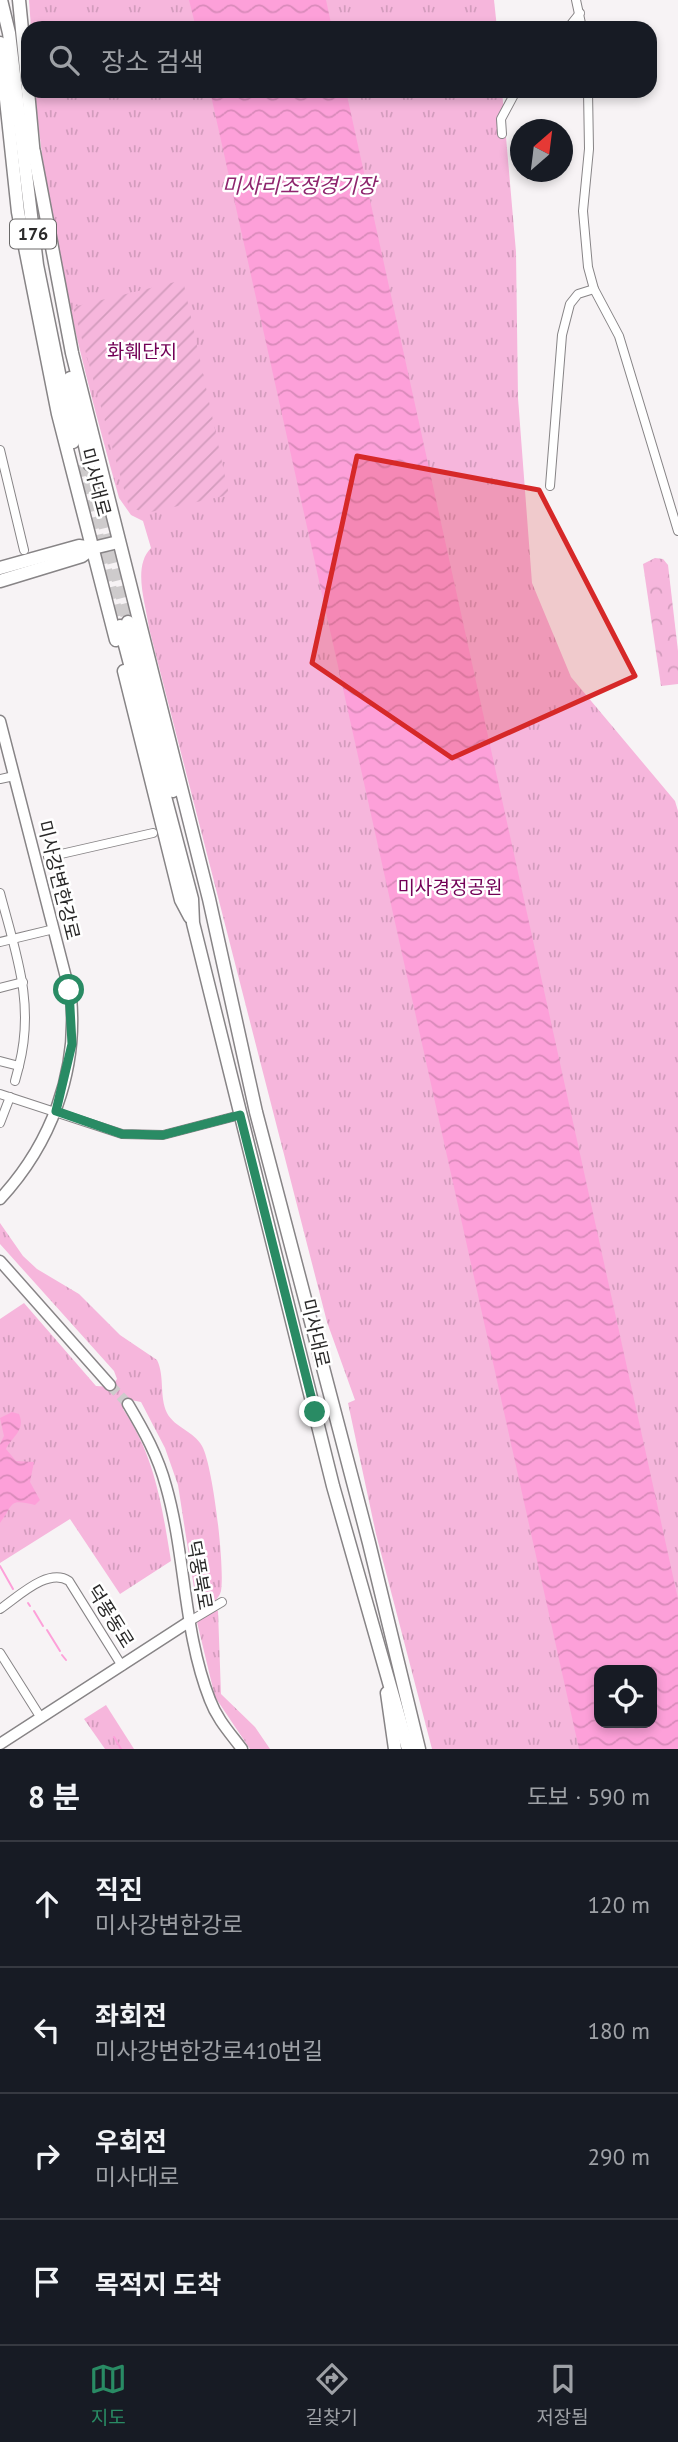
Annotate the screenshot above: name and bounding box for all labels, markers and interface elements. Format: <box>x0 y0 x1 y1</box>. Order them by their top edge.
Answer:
search box <box>21 21 657 98</box>
icon: search <box>45 41 83 79</box>
text: 장소 검색 <box>101 45 204 78</box>
north arrow <box>510 119 573 182</box>
water label: 미사리조정경기장 <box>222 172 379 199</box>
road number: 176 <box>10 220 56 248</box>
park label: 화훼단지 <box>107 339 177 363</box>
street label: 미사대로 <box>75 445 117 519</box>
street label: 미사강변한강로 <box>33 818 85 942</box>
park label: 미사경정공원 <box>398 875 502 899</box>
route start <box>53 974 84 1005</box>
street label: 미사대로 <box>296 1296 336 1370</box>
route end <box>299 1396 330 1427</box>
street label: 덕풍북로 <box>182 1538 218 1612</box>
street label: 덕풍동로 <box>82 1580 140 1652</box>
map controls <box>594 1665 657 1728</box>
button: locate <box>594 1665 657 1728</box>
text: 8 분 <box>28 1777 80 1816</box>
text: 도보 · 590 m <box>527 1782 650 1811</box>
text: 직진 <box>95 1873 143 1906</box>
icon: ahead <box>28 1885 66 1923</box>
text: 120 m <box>588 1890 650 1919</box>
text: 미사강변한강로 <box>95 1910 243 1939</box>
text: 좌회전 <box>95 1999 167 2032</box>
icon: left <box>28 2011 66 2049</box>
text: 180 m <box>588 2016 650 2045</box>
text: 미사강변한강로410번길 <box>95 2036 323 2065</box>
text: 우회전 <box>95 2125 167 2158</box>
icon: right <box>28 2137 66 2175</box>
text: 290 m <box>588 2142 650 2171</box>
text: 미사대로 <box>95 2162 180 2191</box>
icon: arrive <box>28 2263 66 2301</box>
text: 목적지 도착 <box>95 2268 221 2301</box>
tab: 지도 <box>89 2360 127 2429</box>
tab: 길찾기 <box>306 2360 358 2429</box>
tab: 저장됨 <box>536 2360 589 2429</box>

